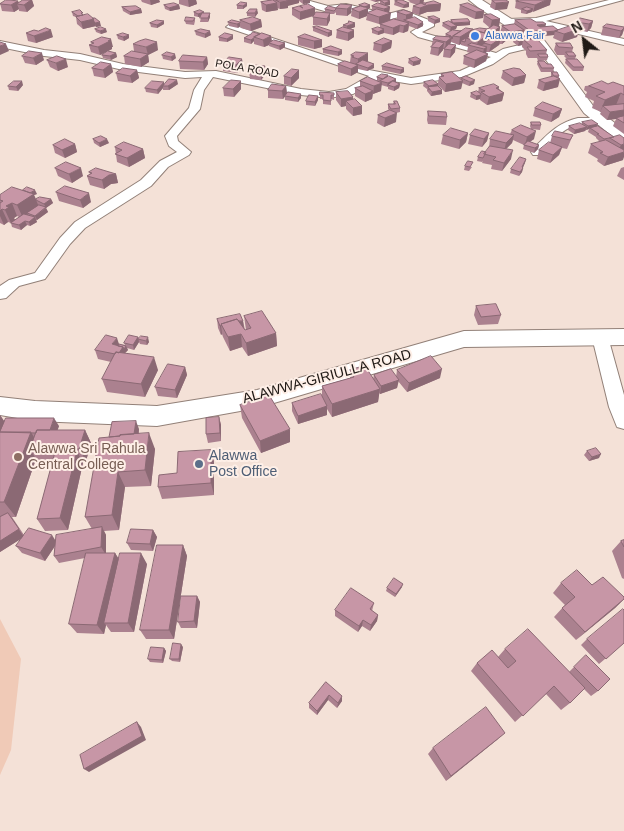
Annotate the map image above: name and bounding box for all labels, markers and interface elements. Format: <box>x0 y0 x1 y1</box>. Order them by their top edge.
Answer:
north arrow <box>559 15 609 65</box>
text: N <box>568 17 585 36</box>
place label: Alawwa Fair <box>485 29 545 43</box>
marker: Alawwa Fair <box>469 30 481 42</box>
street label: POLA ROAD <box>214 57 280 81</box>
street label: ALAWWA-GIRIULLA ROAD <box>241 346 413 408</box>
place label: Alawwa Sri Rahula Central College <box>28 441 145 474</box>
place label: Alawwa Post Office <box>209 448 277 481</box>
marker: Alawwa Sri Rahula Central College <box>12 451 24 463</box>
marker: Alawwa Post Office <box>193 458 205 470</box>

